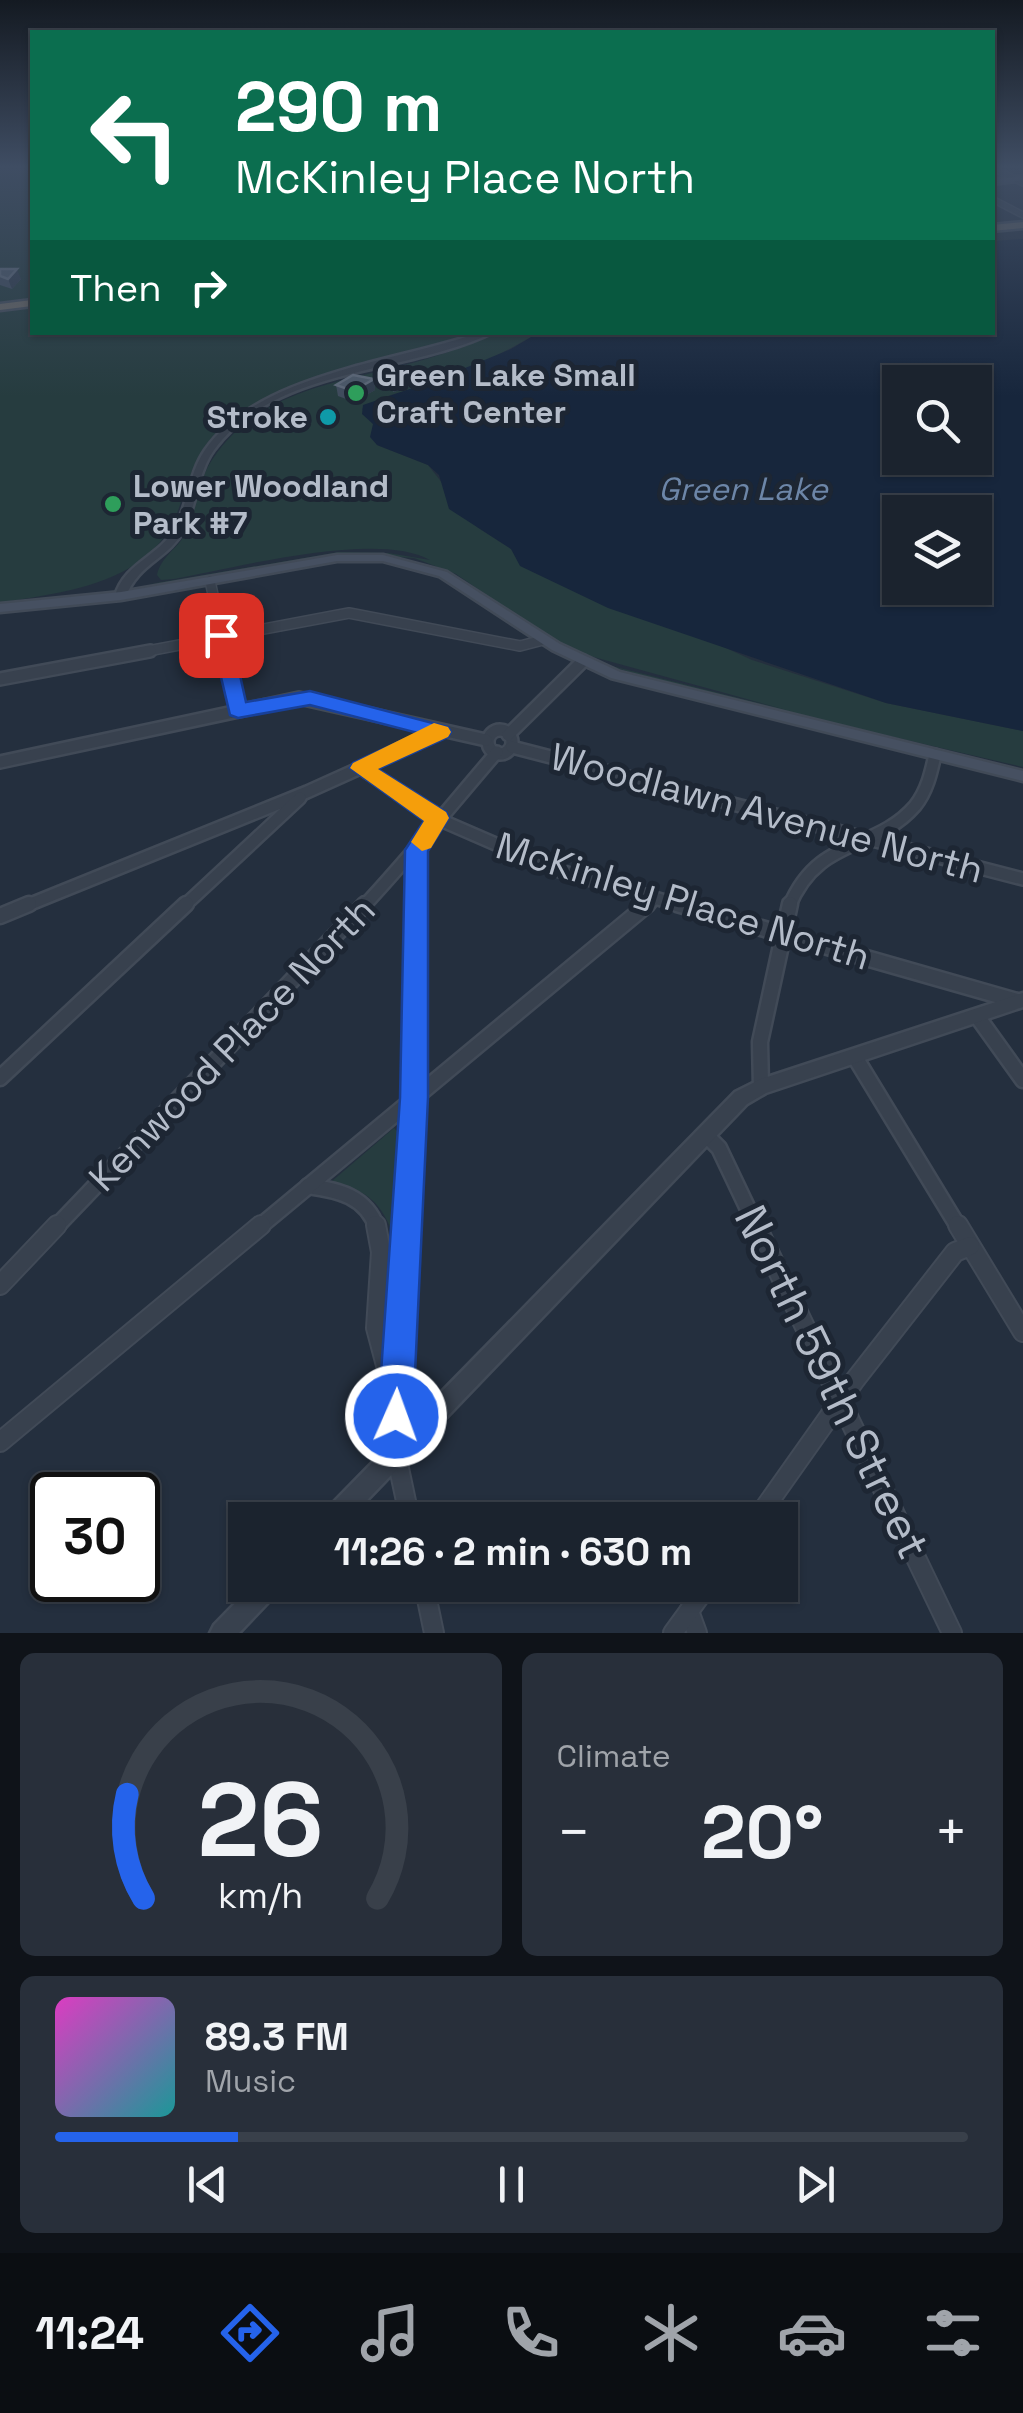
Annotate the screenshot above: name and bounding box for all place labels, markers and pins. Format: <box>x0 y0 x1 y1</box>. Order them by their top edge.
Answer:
place label: Green Lake Small Craft Center <box>376 355 636 432</box>
marker: Green Lake Small Craft Center <box>345 382 367 404</box>
place label: Stroke <box>207 397 308 437</box>
marker: Stroke <box>317 406 339 428</box>
place label: Lower Woodland Park #7 <box>133 466 389 543</box>
marker: Lower Woodland Park #7 <box>102 493 124 515</box>
pin <box>179 593 264 678</box>

